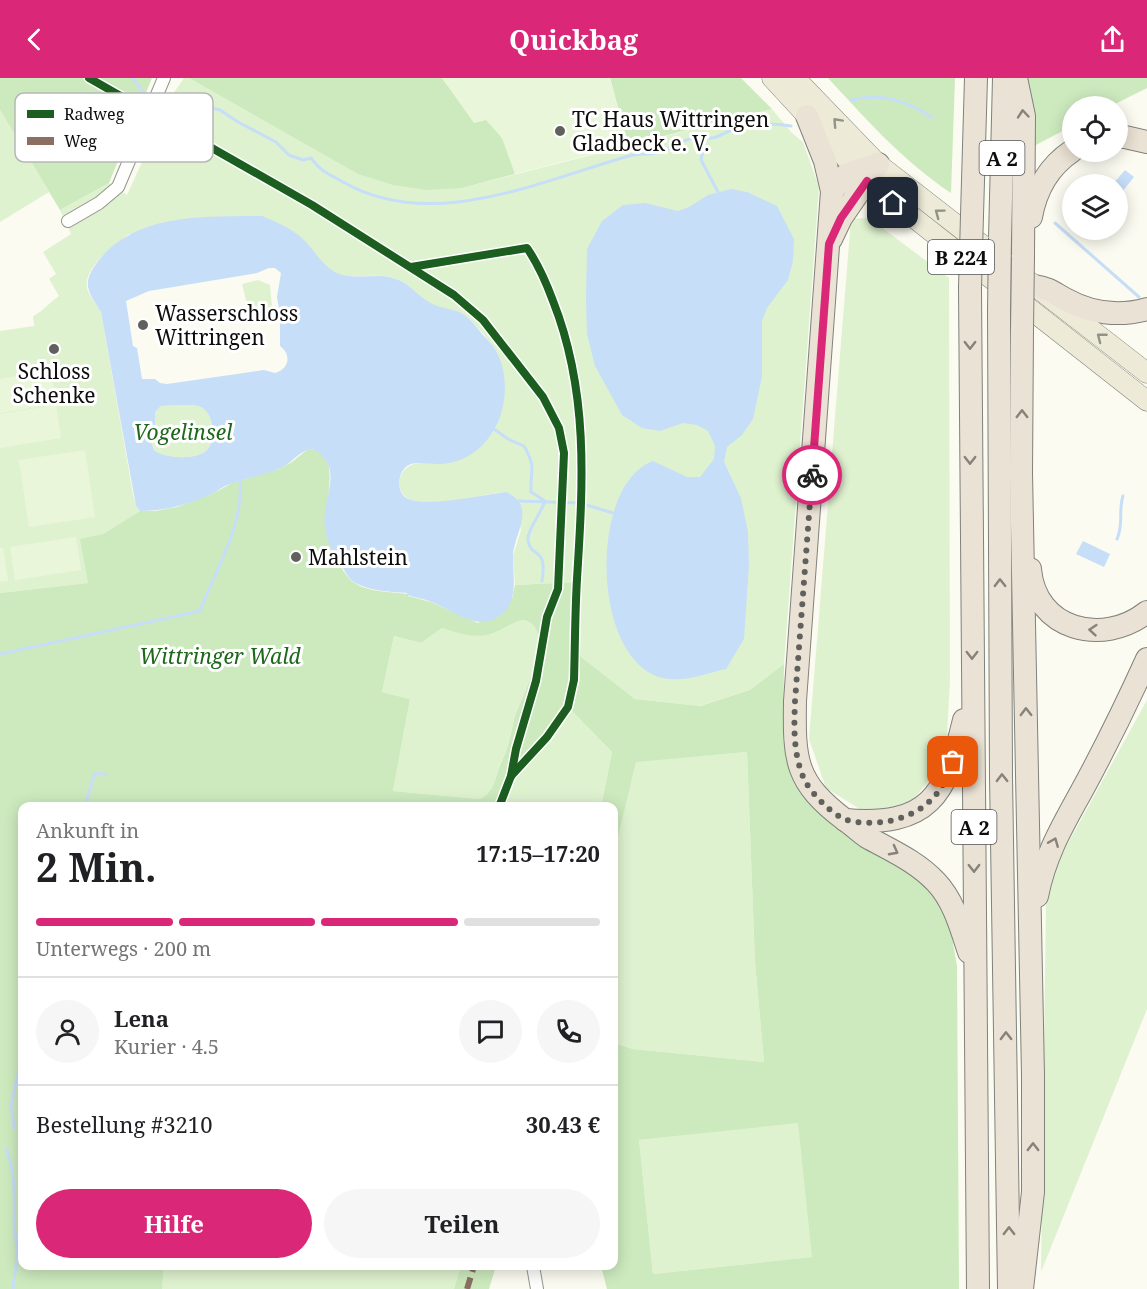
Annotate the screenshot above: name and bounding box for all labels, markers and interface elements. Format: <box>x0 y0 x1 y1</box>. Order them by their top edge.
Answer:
text: Quickbag <box>509 21 638 58</box>
icon: back <box>18 23 51 56</box>
icon: share <box>1096 23 1129 56</box>
legend <box>15 93 213 162</box>
map controls <box>1062 96 1128 240</box>
button: locate <box>1062 96 1128 162</box>
text: Radweg <box>64 103 125 125</box>
place label: TC Haus Wittringen Gladbeck e. V. <box>572 105 769 157</box>
one-way arrow <box>1017 110 1030 119</box>
one-way arrow <box>833 118 844 129</box>
marker: TC Haus Wittringen Gladbeck e. V. <box>553 124 567 138</box>
text: Weg <box>64 130 97 152</box>
road number: A 2 <box>980 141 1024 175</box>
button: layers <box>1062 174 1128 240</box>
pin <box>867 177 918 228</box>
icon: home <box>876 186 909 219</box>
one-way arrow <box>934 209 945 220</box>
road number: B 224 <box>928 240 994 274</box>
place label: Wasserschloss Wittringen <box>155 299 298 351</box>
marker: Wasserschloss Wittringen <box>136 318 150 332</box>
one-way arrow <box>1097 334 1108 345</box>
one-way arrow <box>964 340 976 349</box>
marker: Schloss Schenke <box>47 342 61 356</box>
place label: Schloss Schenke <box>13 357 95 409</box>
one-way arrow <box>1016 410 1028 419</box>
park label: Vogelinsel <box>134 418 233 446</box>
courier <box>782 445 842 505</box>
one-way arrow <box>964 456 976 465</box>
icon: bike <box>796 459 829 492</box>
place label: Mahlstein <box>308 543 408 571</box>
marker: Mahlstein <box>289 550 303 564</box>
one-way arrow <box>994 578 1007 587</box>
one-way arrow <box>1089 624 1098 637</box>
park label: Wittringer Wald <box>139 642 302 670</box>
one-way arrow <box>966 651 978 660</box>
one-way arrow <box>1019 708 1032 717</box>
pin <box>927 736 978 787</box>
icon: bag <box>936 745 969 778</box>
one-way arrow <box>995 773 1008 782</box>
road number: A 2 <box>952 810 996 844</box>
text: Ankunft in <box>36 817 139 844</box>
one-way arrow <box>1047 837 1059 848</box>
text: 17:15–17:20 <box>476 838 600 868</box>
text: 2 Min. <box>36 840 157 893</box>
one-way arrow <box>888 844 899 855</box>
one-way arrow <box>968 863 980 872</box>
text: Unterwegs · 200 m <box>36 935 211 962</box>
button: person <box>36 1000 99 1063</box>
button: chat <box>459 1000 522 1063</box>
button: phone <box>537 1000 600 1063</box>
text: Lena <box>114 1003 169 1033</box>
one-way arrow <box>1000 1031 1012 1040</box>
text: Kurier · 4.5 <box>114 1033 219 1060</box>
text: Bestellung #3210 <box>36 1109 212 1139</box>
text: 30.43 € <box>526 1109 600 1139</box>
one-way arrow <box>1027 1143 1039 1152</box>
button: Hilfe <box>36 1189 312 1258</box>
button: Teilen <box>324 1189 600 1258</box>
one-way arrow <box>1003 1226 1015 1235</box>

